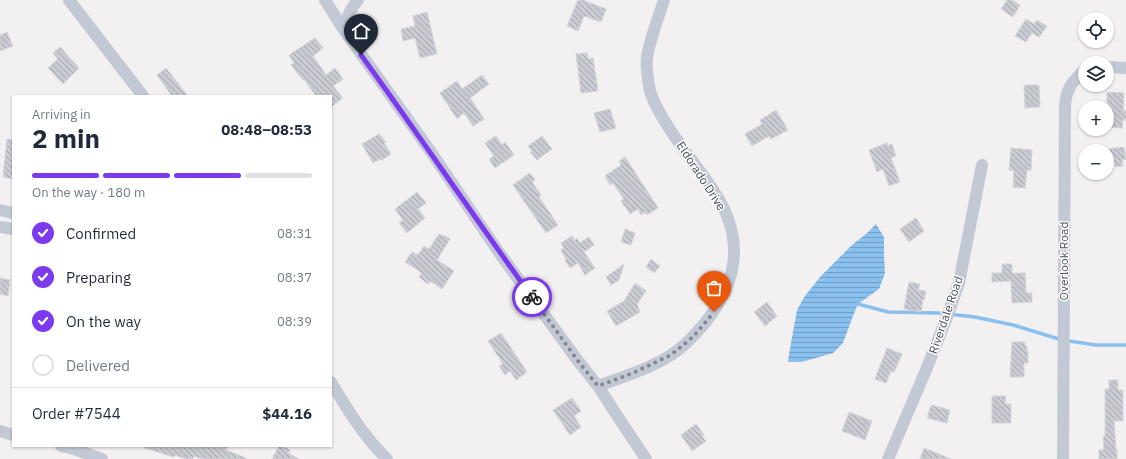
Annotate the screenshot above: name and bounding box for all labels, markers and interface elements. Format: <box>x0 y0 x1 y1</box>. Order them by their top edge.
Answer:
map controls <box>1078 12 1114 180</box>
button: locate <box>1078 12 1114 48</box>
pin <box>344 14 378 55</box>
icon: home <box>350 20 372 42</box>
button: layers <box>1078 56 1114 92</box>
button: + <box>1078 100 1114 136</box>
text: Arriving in <box>32 106 91 123</box>
text: 08:48–08:53 <box>221 120 312 139</box>
text: 2 min <box>32 121 100 155</box>
street label: Eldorado Drive <box>674 138 729 213</box>
button: − <box>1078 144 1114 180</box>
text: On the way · 180 m <box>32 184 145 201</box>
icon: check <box>32 222 54 244</box>
street label: Overlook Road <box>1056 222 1071 300</box>
text: Confirmed <box>66 224 136 243</box>
text: 08:31 <box>277 225 312 242</box>
icon: check <box>32 266 54 288</box>
text: Preparing <box>66 268 131 287</box>
text: 08:37 <box>277 269 312 286</box>
pin <box>697 271 731 312</box>
street label: Riverdale Road <box>925 274 966 356</box>
courier <box>512 277 552 317</box>
icon: bag <box>703 277 725 299</box>
icon: bike <box>521 286 543 308</box>
icon: check <box>32 310 54 332</box>
text: On the way <box>66 312 141 331</box>
text: 08:39 <box>277 313 312 330</box>
text: Delivered <box>66 356 130 375</box>
text: Order #7544 <box>32 404 121 423</box>
text: $44.16 <box>262 404 312 423</box>

